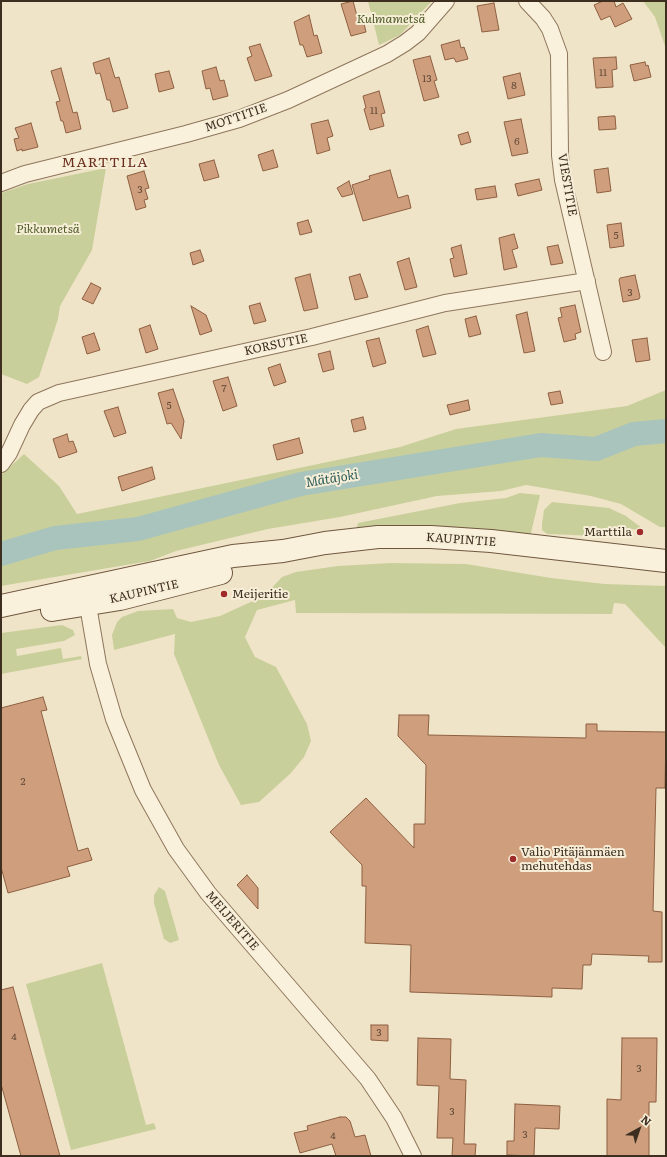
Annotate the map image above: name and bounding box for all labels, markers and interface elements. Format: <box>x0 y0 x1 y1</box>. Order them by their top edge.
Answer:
park label: Kulmametsä <box>357 12 425 26</box>
house number: 11 <box>599 67 607 79</box>
house number: 13 <box>422 73 432 85</box>
house number: 8 <box>511 80 517 92</box>
street label: MOTTITIE <box>203 101 269 135</box>
house number: 11 <box>370 105 378 117</box>
house number: 6 <box>514 136 520 148</box>
street label: VIESTITIE <box>554 152 580 218</box>
district label: MARTTILA <box>62 155 148 171</box>
house number: 3 <box>137 184 143 196</box>
park label: Pikkumetsä <box>16 222 80 236</box>
house number: 5 <box>613 230 619 242</box>
house number: 3 <box>627 287 633 299</box>
street label: KORSUTIE <box>243 331 309 359</box>
house number: 7 <box>221 383 227 395</box>
house number: 5 <box>166 400 172 412</box>
water label: Mätäjoki <box>305 467 359 491</box>
place label: Marttila <box>584 525 632 539</box>
marker: Marttila <box>635 527 645 537</box>
street label: KAUPINTIE <box>425 530 497 550</box>
street label: KAUPINTIE <box>108 577 180 607</box>
place label: Meijeritie <box>232 587 288 601</box>
marker: Meijeritie <box>219 589 229 599</box>
house number: 2 <box>20 776 26 788</box>
place label: Valio Pitäjänmäen mehutehdas <box>521 845 625 873</box>
marker: Valio Pitäjänmäen mehutehdas <box>508 854 518 864</box>
street label: MEIJERITIE <box>202 888 262 954</box>
house number: 3 <box>376 1027 382 1039</box>
house number: 4 <box>11 1031 17 1043</box>
house number: 3 <box>636 1063 642 1075</box>
house number: 3 <box>449 1106 455 1118</box>
north arrow <box>619 1109 659 1149</box>
text: N <box>638 1111 655 1129</box>
house number: 3 <box>522 1129 528 1141</box>
house number: 4 <box>330 1130 336 1142</box>

